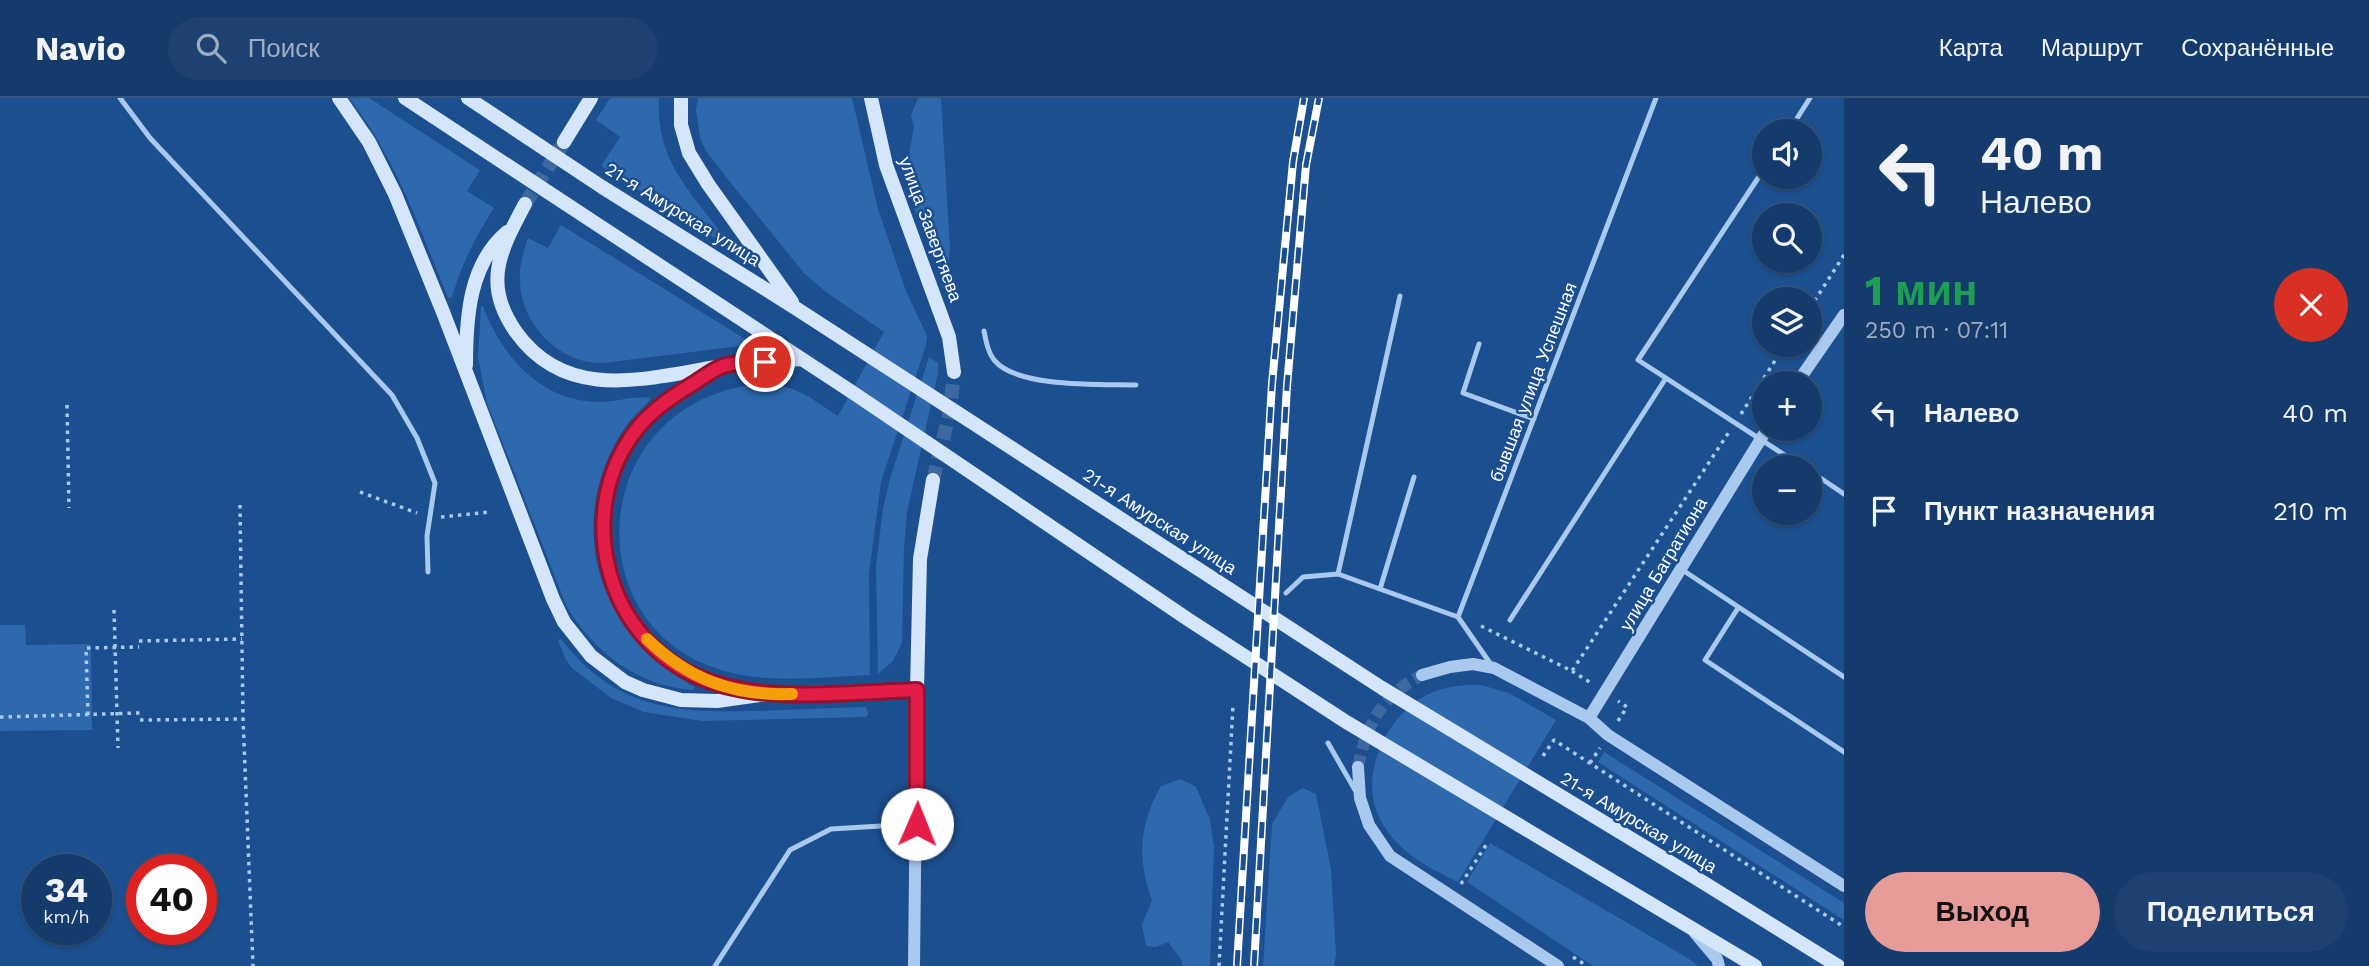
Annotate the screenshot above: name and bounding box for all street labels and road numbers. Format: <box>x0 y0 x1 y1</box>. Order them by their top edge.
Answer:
street label: улица Завертяева <box>895 154 967 305</box>
street label: 21-я Амурская улица <box>602 158 765 271</box>
street label: бывшая улица Успешная <box>1485 279 1581 485</box>
street label: 21-я Амурская улица <box>1079 464 1241 579</box>
street label: улица Багратиона <box>1615 493 1712 635</box>
street label: 21-я Амурская улица <box>1557 767 1722 878</box>

